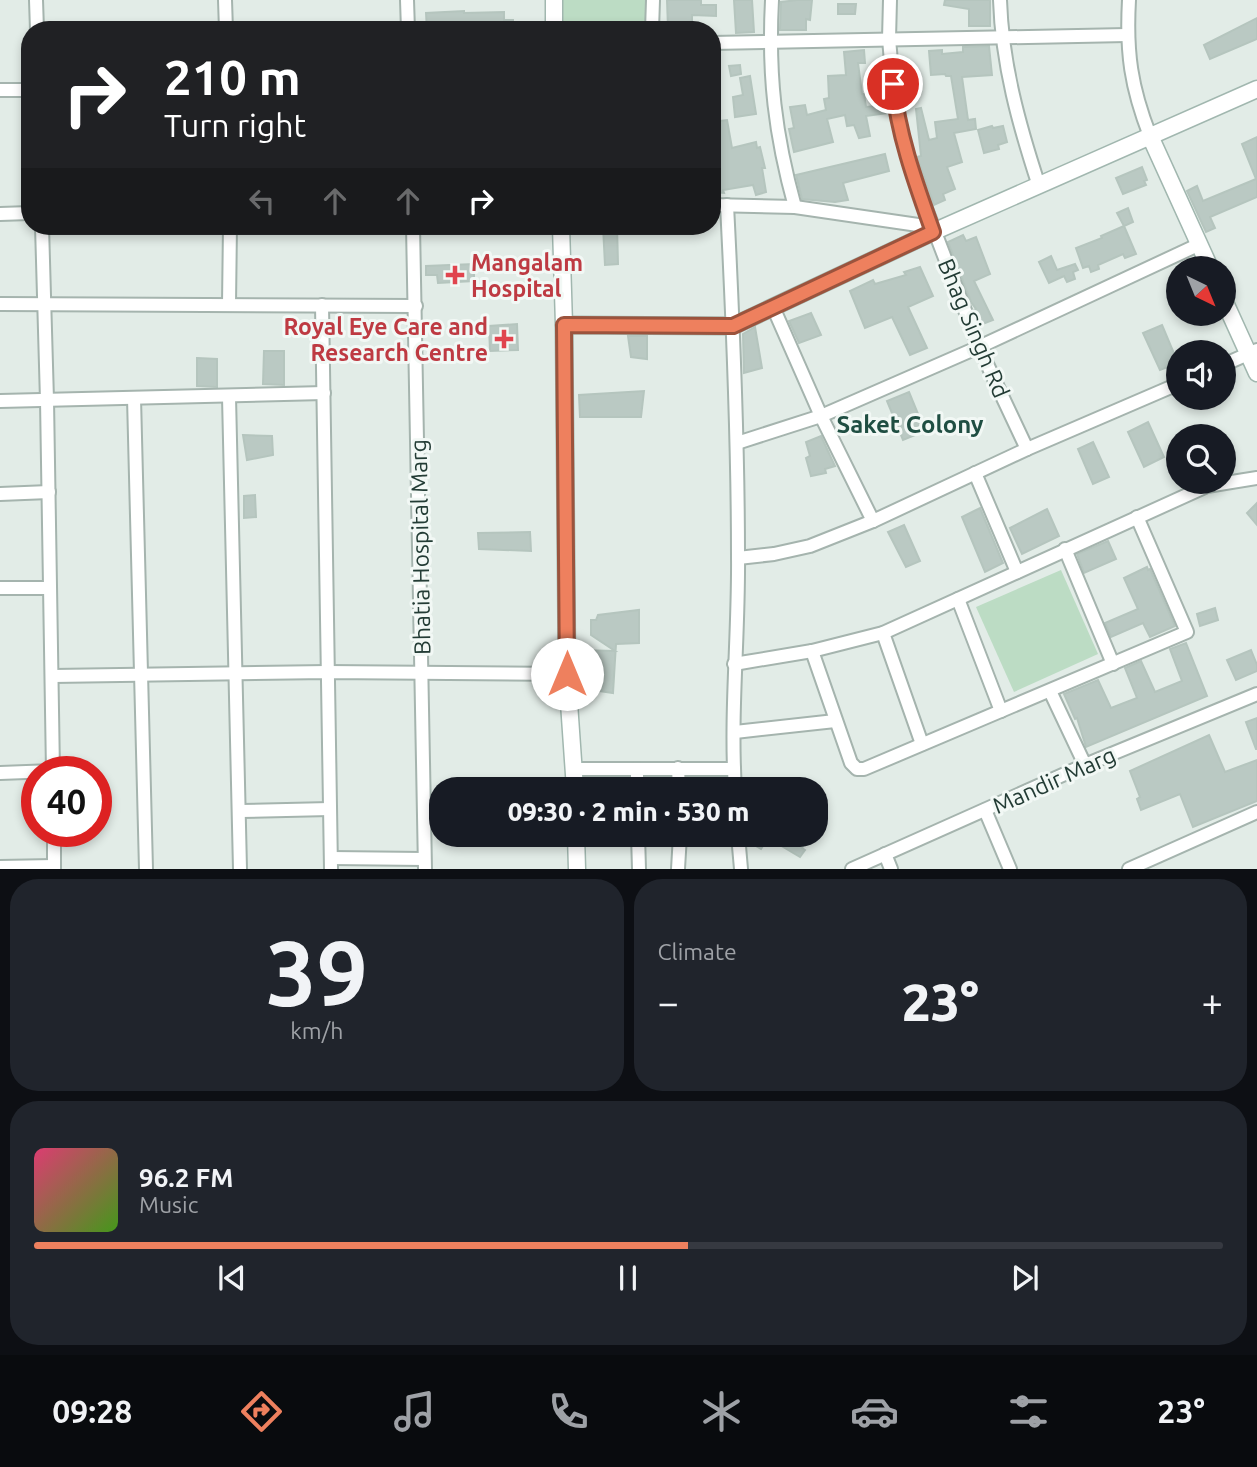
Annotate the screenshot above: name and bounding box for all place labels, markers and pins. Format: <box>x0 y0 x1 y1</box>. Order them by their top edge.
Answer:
pin <box>863 54 923 114</box>
place label: Mangalam Hospital <box>471 250 583 301</box>
marker: Mangalam Hospital <box>445 265 465 285</box>
place label: Royal Eye Care and Research Centre <box>283 314 488 365</box>
marker: Royal Eye Care and Research Centre <box>494 329 514 349</box>

